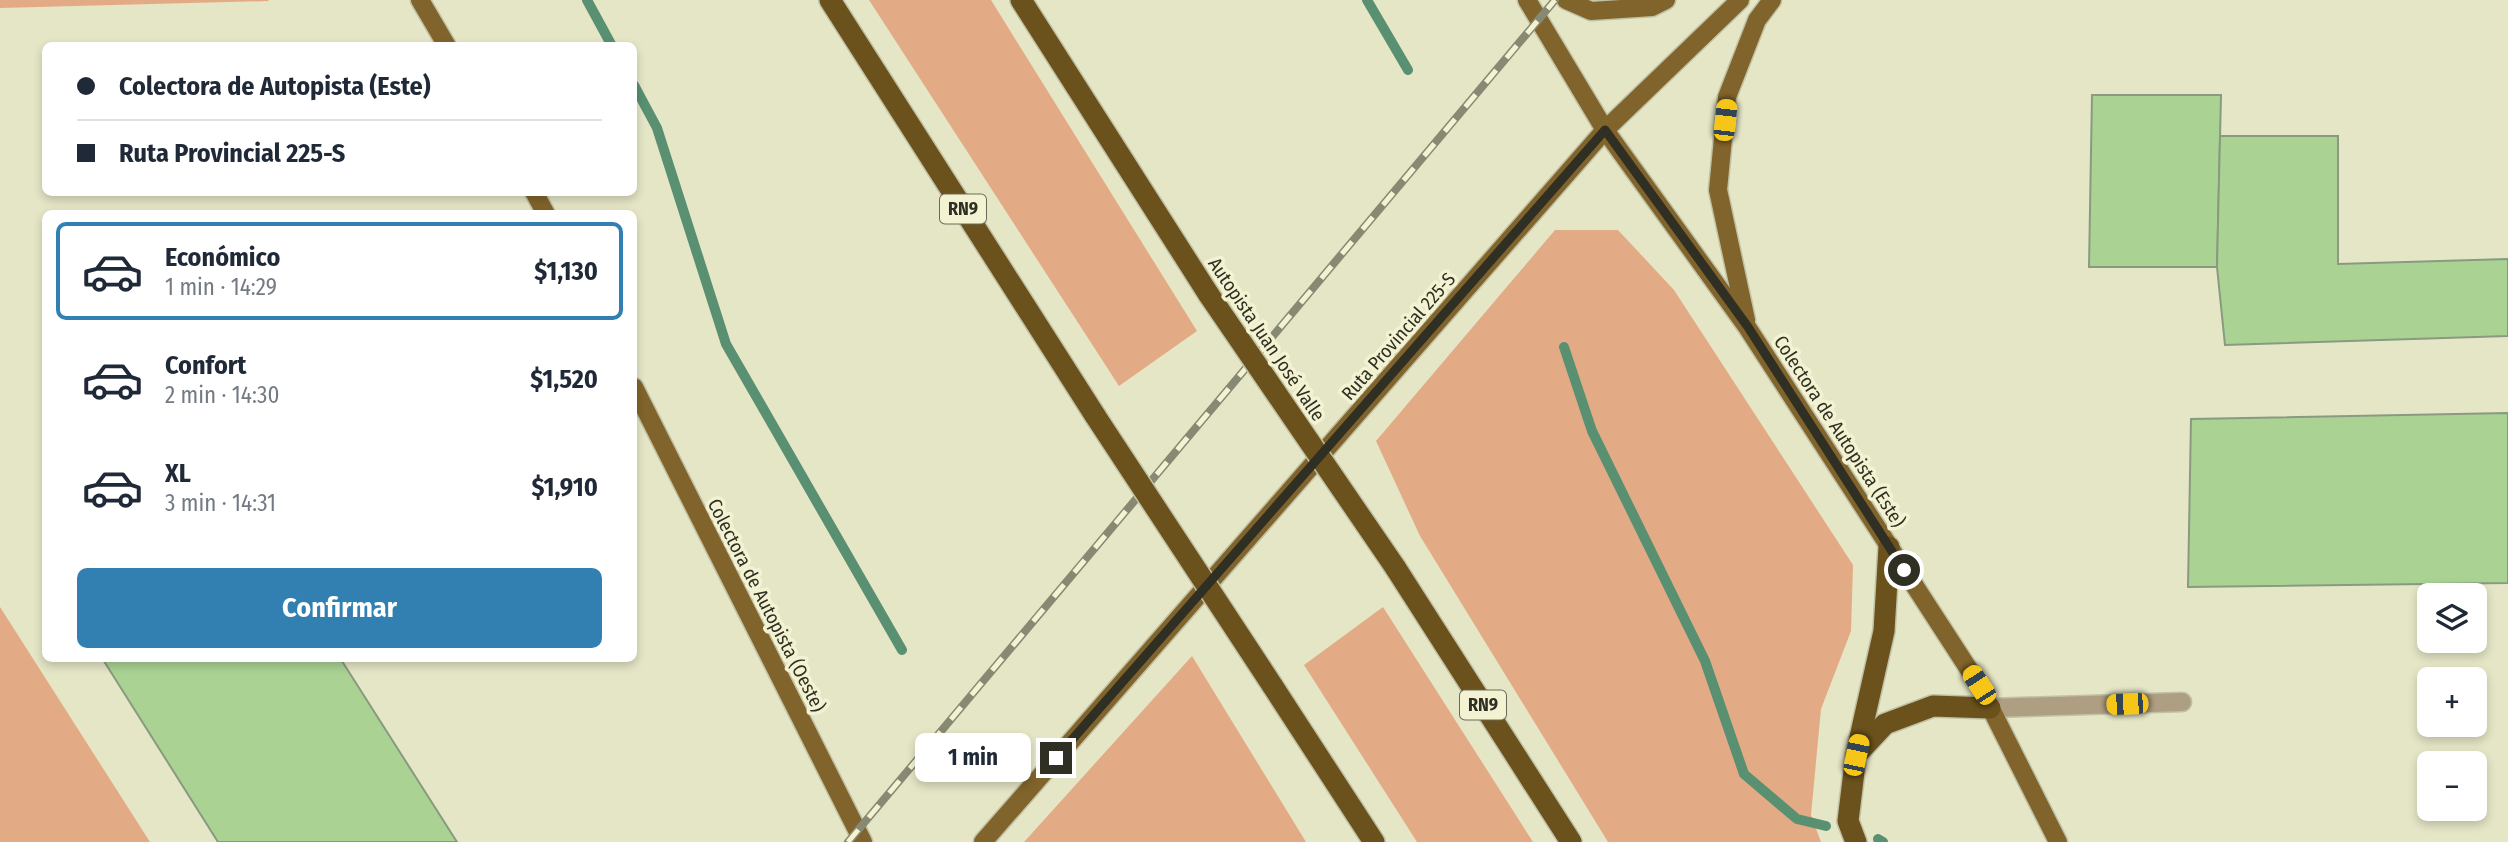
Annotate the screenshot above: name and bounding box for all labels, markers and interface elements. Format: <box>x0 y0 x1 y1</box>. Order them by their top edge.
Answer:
text: Colectora de Autopista (Este) <box>119 71 431 102</box>
car <box>1713 98 1738 142</box>
text: Ruta Provincial 225-S <box>119 138 345 169</box>
road number: RN9 <box>940 194 986 224</box>
icon: car <box>81 240 144 303</box>
text: Económico <box>165 242 280 273</box>
street label: Autopista Juan José Valle <box>1203 253 1330 425</box>
text: $1,130 <box>534 256 598 287</box>
street label: Ruta Provincial 225-S <box>1337 268 1460 405</box>
text: 1 min · 14:29 <box>165 273 277 301</box>
street label: Colectora de Autopista (Este) <box>1769 331 1910 531</box>
icon: car <box>81 348 144 411</box>
text: Confort <box>165 350 246 381</box>
text: $1,520 <box>530 364 598 395</box>
text: 2 min · 14:30 <box>165 381 279 409</box>
icon: car <box>81 456 144 519</box>
text: XL <box>165 458 191 489</box>
text: $1,910 <box>531 472 598 503</box>
text: 3 min · 14:31 <box>165 489 276 517</box>
street label: Colectora de Autopista (Oeste) <box>703 495 830 716</box>
route start <box>1888 554 1920 586</box>
button: Confirmar <box>77 568 602 648</box>
map controls <box>2417 583 2487 821</box>
button: layers <box>2417 583 2487 653</box>
car <box>1959 662 2000 708</box>
button: + <box>2417 667 2487 737</box>
road number: RN9 <box>1460 690 1506 720</box>
car <box>2106 693 2149 715</box>
car <box>1842 732 1871 778</box>
callout: 1 min <box>916 734 1032 782</box>
route end <box>1040 742 1072 774</box>
text: 1 min <box>948 743 998 771</box>
button: − <box>2417 751 2487 821</box>

